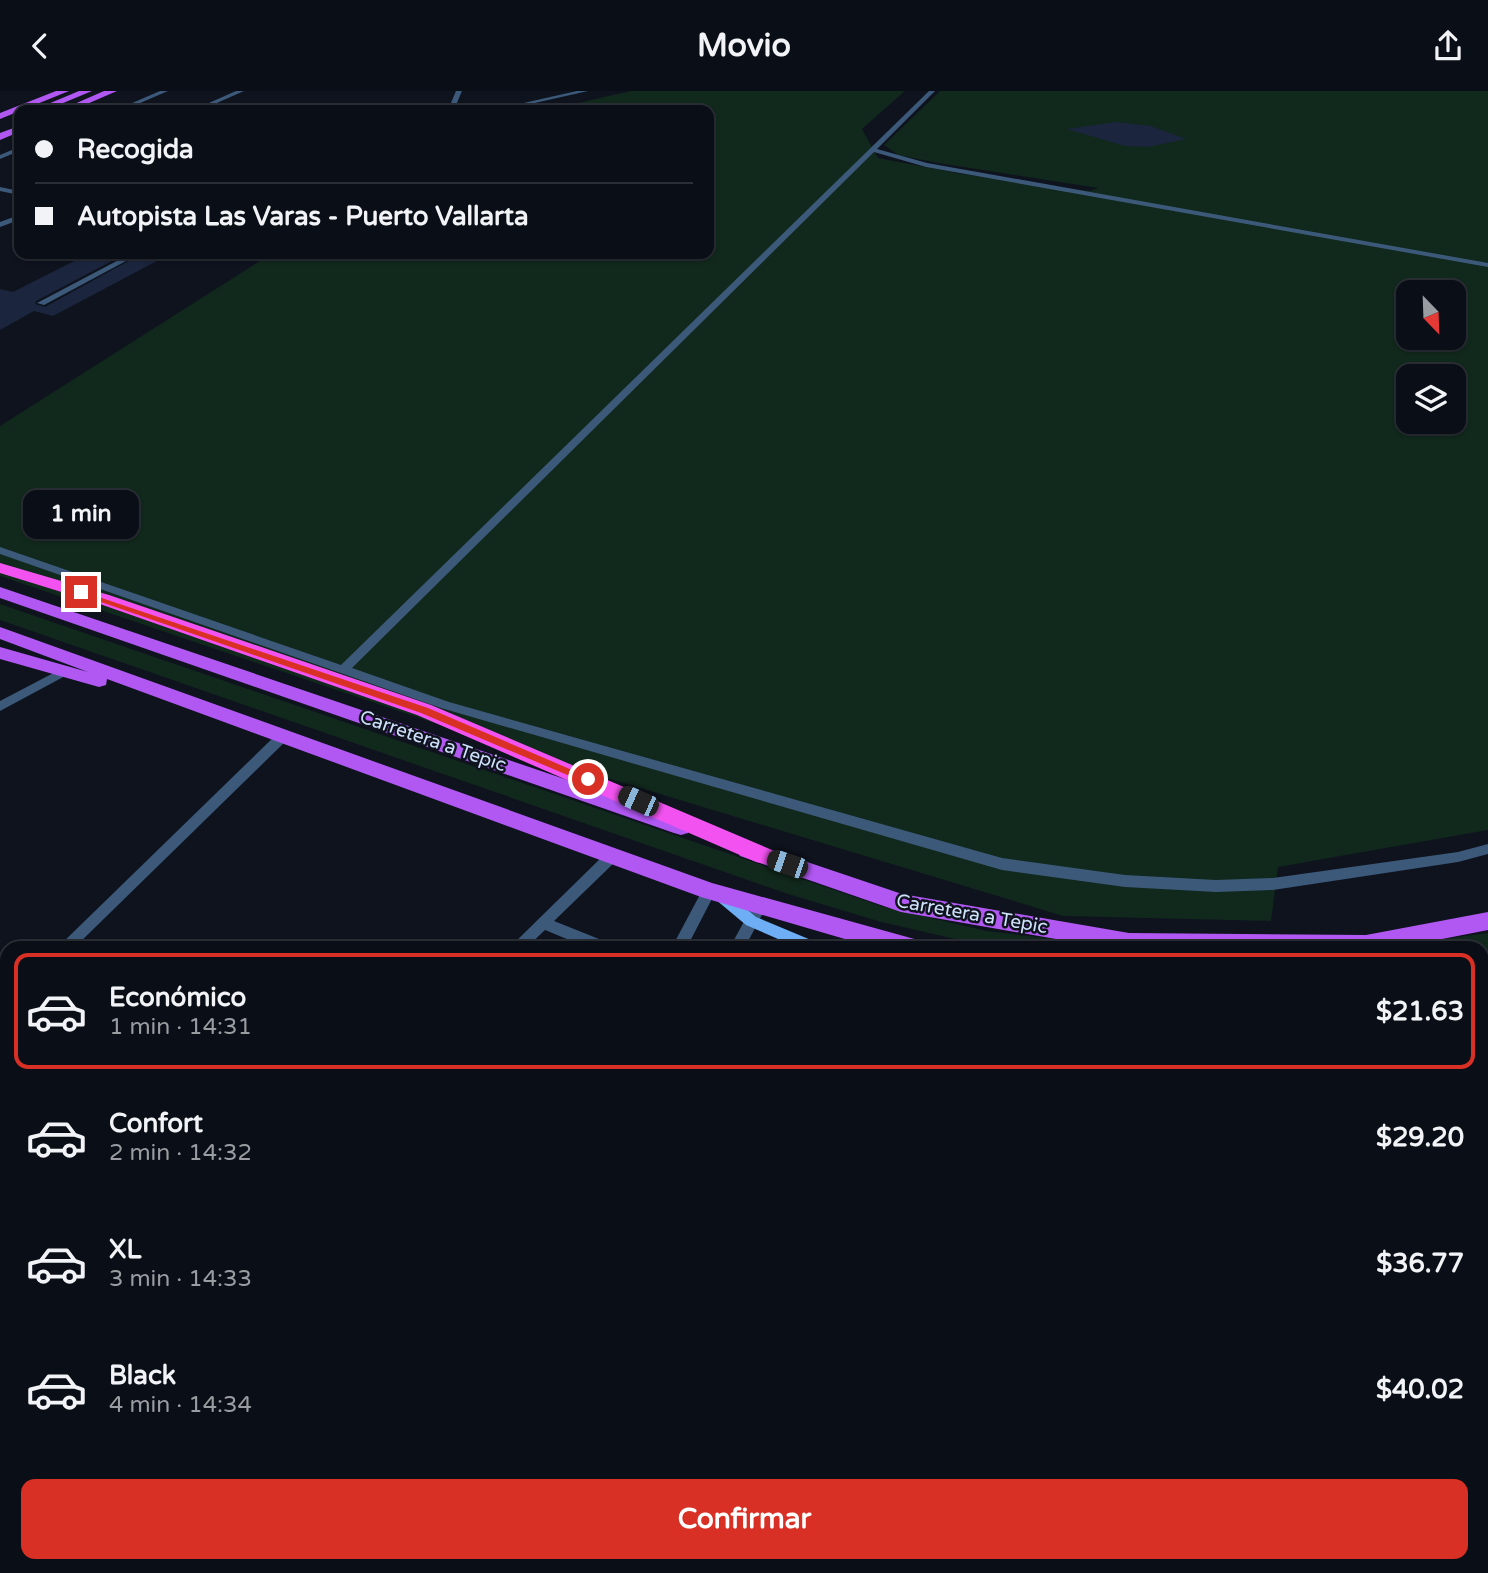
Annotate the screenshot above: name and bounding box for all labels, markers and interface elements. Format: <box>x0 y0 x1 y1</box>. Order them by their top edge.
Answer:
icon: back <box>21 27 59 65</box>
text: Movio <box>697 27 791 65</box>
icon: share <box>1429 27 1467 65</box>
text: Recogida <box>77 134 194 165</box>
text: Autopista Las Varas - Puerto Vallarta <box>77 201 529 232</box>
north arrow <box>1396 280 1466 350</box>
map controls <box>1396 280 1466 434</box>
button: layers <box>1396 364 1466 434</box>
callout: 1 min <box>23 491 139 539</box>
text: 1 min <box>50 500 112 528</box>
route end <box>65 576 97 608</box>
street label: Carretera a Tepic <box>357 706 509 776</box>
route start <box>572 763 604 795</box>
car <box>615 783 662 819</box>
car <box>764 847 811 881</box>
street label: Carretera a Tepic <box>895 890 1049 938</box>
icon: car <box>25 980 88 1043</box>
text: Económico <box>109 982 246 1013</box>
text: $21.63 <box>1376 996 1464 1027</box>
text: 1 min · 14:31 <box>109 1013 252 1041</box>
icon: car <box>25 1106 88 1169</box>
text: Confort <box>109 1108 203 1139</box>
text: $29.20 <box>1376 1122 1464 1153</box>
text: 2 min · 14:32 <box>109 1139 252 1167</box>
icon: car <box>25 1232 88 1295</box>
text: XL <box>109 1234 141 1265</box>
text: $36.77 <box>1376 1248 1464 1279</box>
text: 3 min · 14:33 <box>109 1265 252 1293</box>
icon: car <box>25 1358 88 1421</box>
text: Black <box>109 1360 176 1391</box>
text: $40.02 <box>1376 1374 1464 1405</box>
text: 4 min · 14:34 <box>109 1391 252 1419</box>
button: Confirmar <box>21 1479 1468 1559</box>

